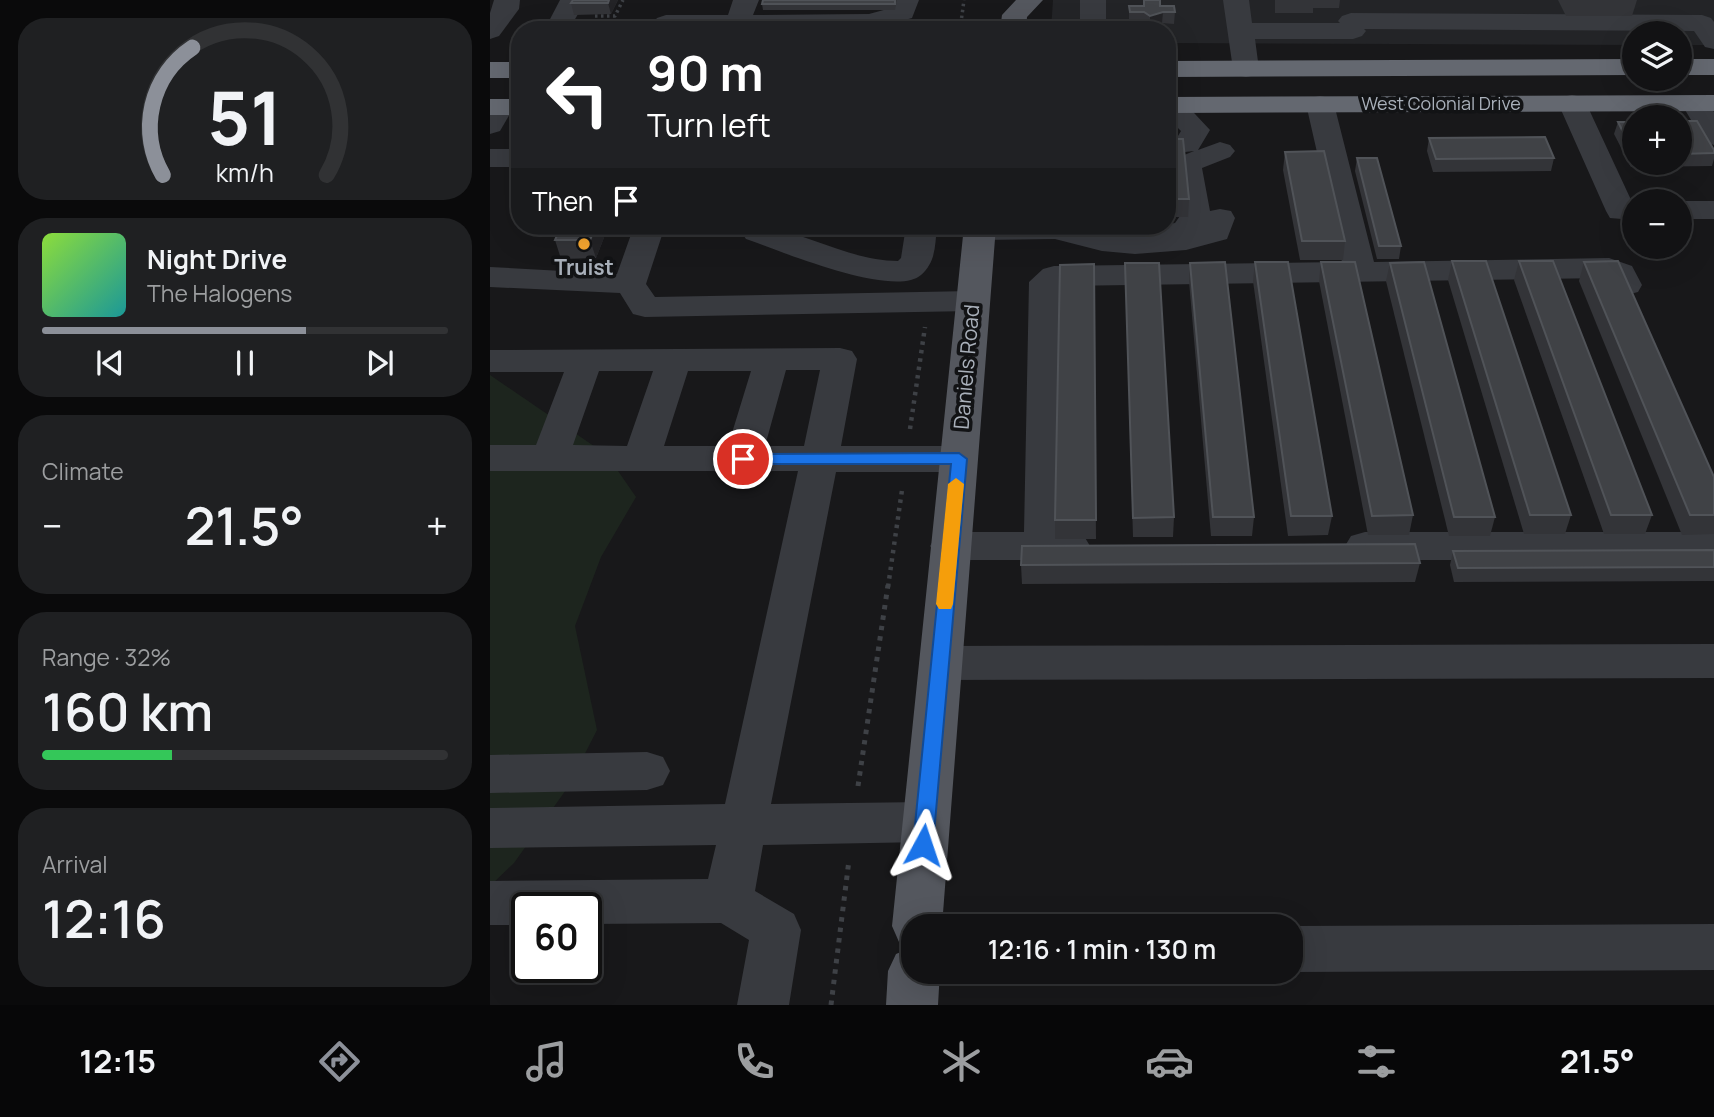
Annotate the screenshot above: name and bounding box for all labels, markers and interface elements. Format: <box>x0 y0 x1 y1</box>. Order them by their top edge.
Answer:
map controls <box>1622 21 1692 259</box>
button: layers <box>1622 21 1692 91</box>
text: 90 m <box>647 39 764 106</box>
icon: left <box>532 49 623 140</box>
text: 51 <box>208 67 282 167</box>
street label: West Colonial Drive <box>1361 91 1521 115</box>
text: Turn left <box>647 103 771 147</box>
button: + <box>1622 105 1692 175</box>
text: km/h <box>216 155 274 190</box>
icon: arrive <box>607 182 645 220</box>
text: Then <box>532 183 593 219</box>
button: − <box>1622 189 1692 259</box>
marker: Truist <box>576 236 592 252</box>
text: Night Drive <box>147 241 287 277</box>
place label: Truist <box>554 253 614 281</box>
text: The Halogens <box>147 277 292 309</box>
street label: Daniels Road <box>947 303 985 431</box>
icon: previous <box>91 344 129 382</box>
icon: pause <box>226 344 264 382</box>
icon: next <box>361 344 399 382</box>
pin <box>713 429 773 489</box>
icon: arrive <box>724 440 762 478</box>
text: Climate <box>42 455 124 487</box>
text: 21.5° <box>185 490 304 561</box>
text: − <box>42 499 63 551</box>
text: + <box>426 499 448 551</box>
text: Range · 32% <box>42 641 171 673</box>
text: 160 km <box>42 676 213 747</box>
position arrow <box>886 808 960 882</box>
text: Arrival <box>42 848 108 880</box>
text: 12:16 <box>42 883 166 954</box>
speed limit sign: 60 <box>511 892 602 983</box>
text: 12:16 · 1 min · 130 m <box>988 931 1216 967</box>
icon: directions <box>315 1037 364 1086</box>
icon: music <box>522 1037 571 1086</box>
icon: phone <box>730 1037 779 1086</box>
icon: climate <box>937 1037 986 1086</box>
icon: car <box>1145 1037 1194 1086</box>
icon: filters <box>1352 1037 1401 1086</box>
text: 12:15 <box>79 1039 156 1083</box>
text: 21.5° <box>1560 1039 1635 1083</box>

